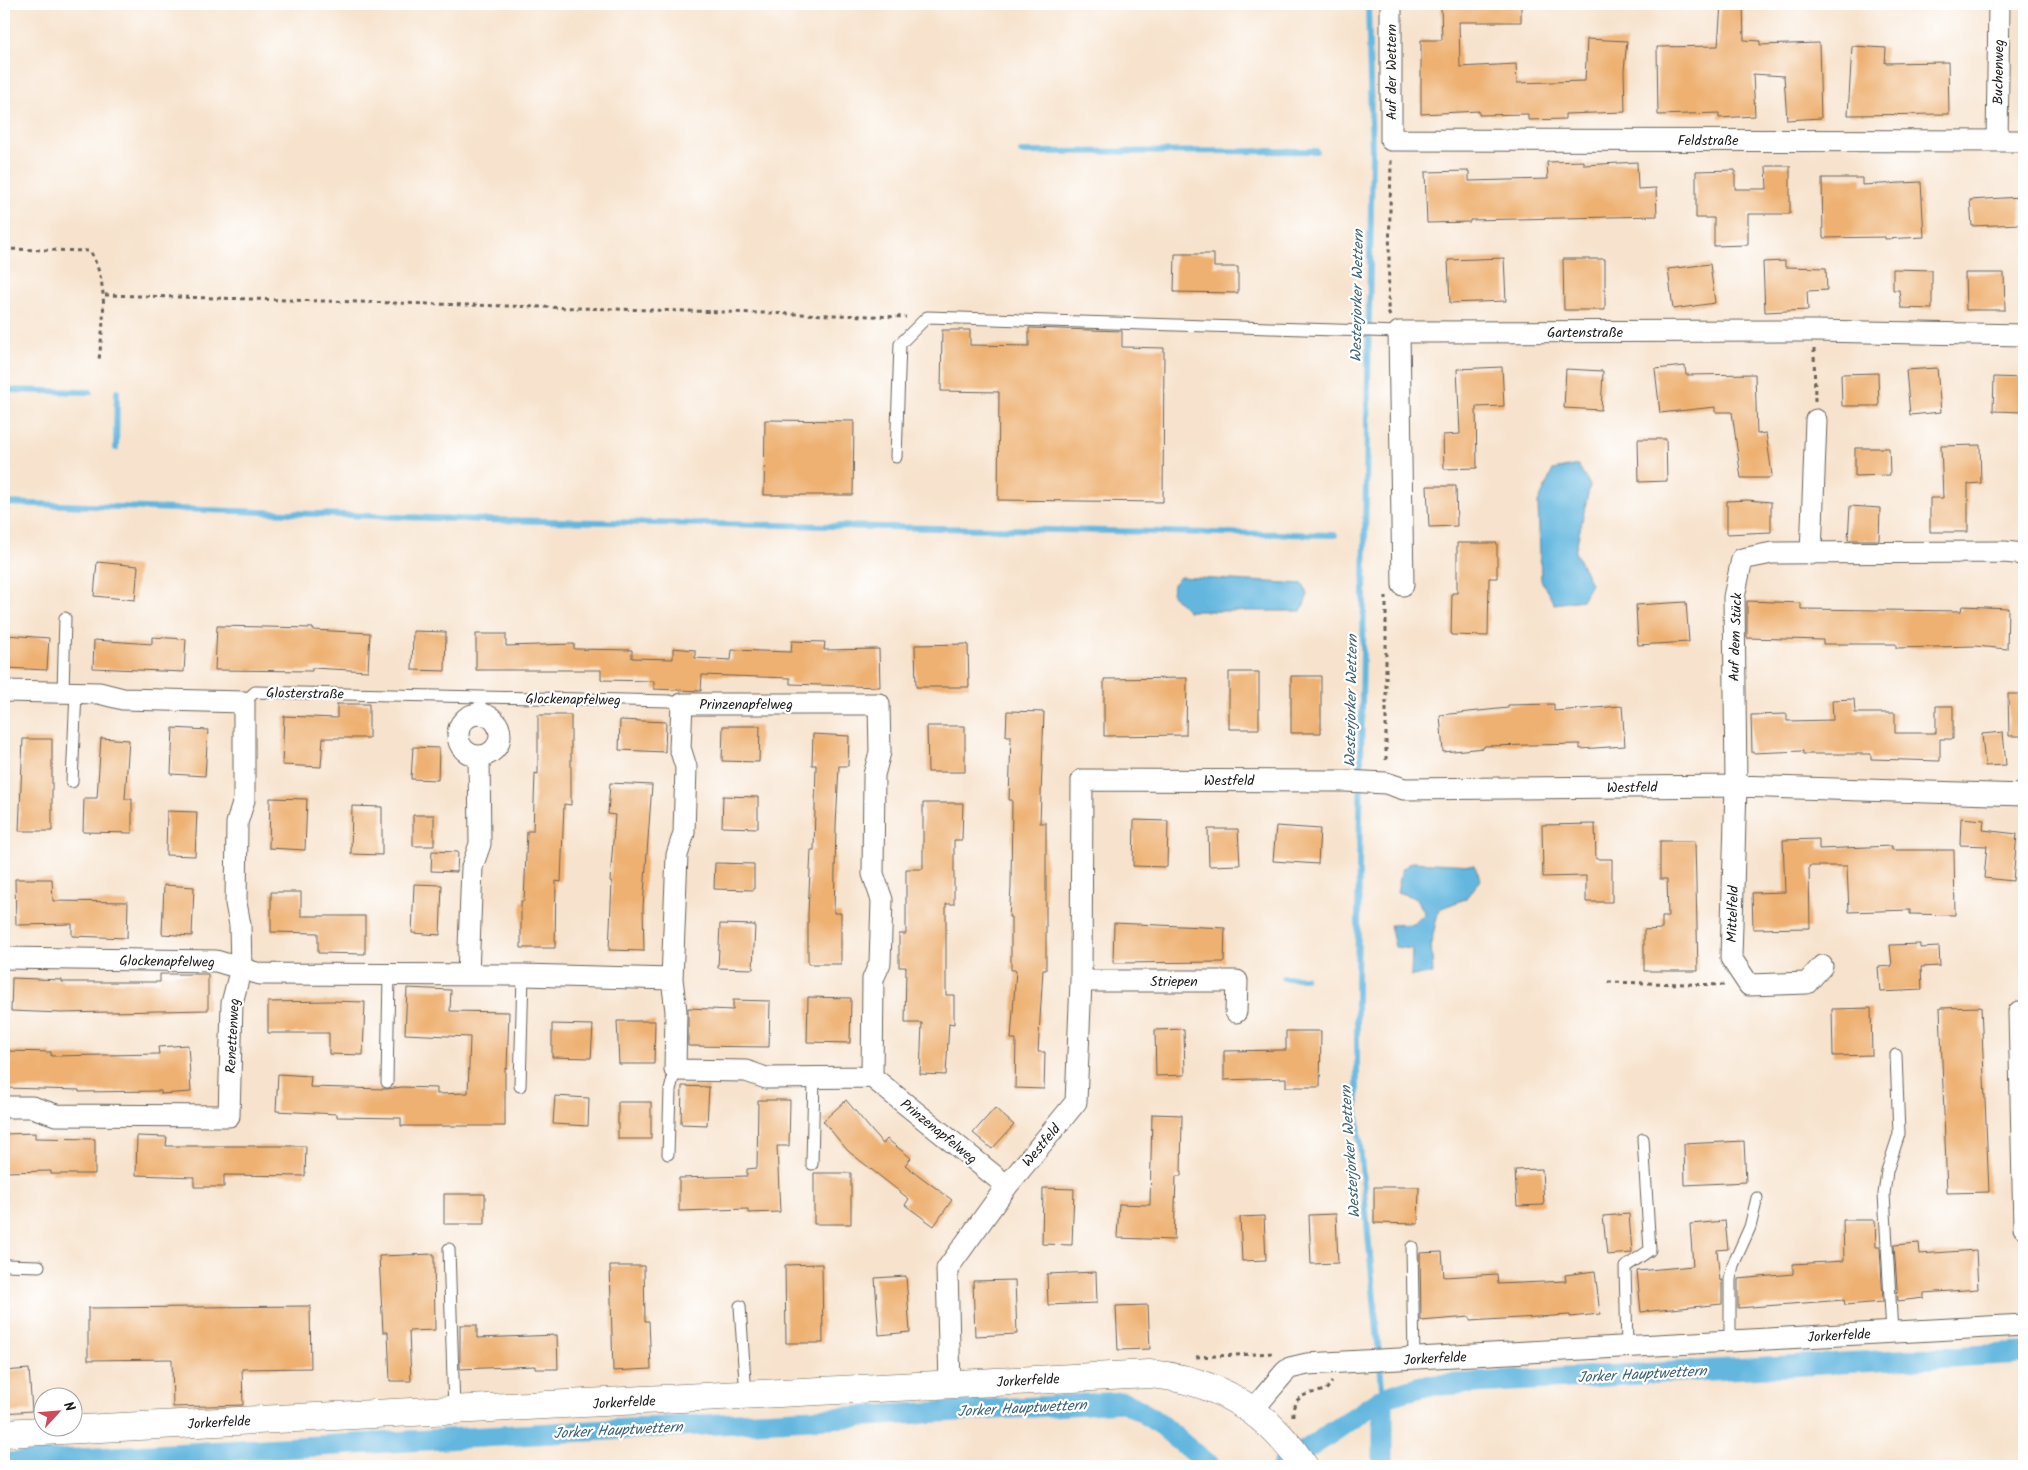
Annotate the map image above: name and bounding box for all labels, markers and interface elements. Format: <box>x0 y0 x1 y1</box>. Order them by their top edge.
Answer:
street label: Auf der Wettern <box>1381 24 1403 120</box>
street label: Buchenweg <box>1987 39 2011 105</box>
street label: Feldstraße <box>1677 130 1739 152</box>
water label: Westerjorker Wettern <box>1345 229 1371 362</box>
street label: Gartenstraße <box>1547 322 1624 344</box>
street label: Auf dem Stück <box>1723 592 1749 682</box>
water label: Westerjorker Wettern <box>1339 634 1365 767</box>
street label: Glosterstraße <box>266 682 345 706</box>
street label: Glockenapfelweg <box>525 688 621 712</box>
street label: Prinzenapfelweg <box>699 694 793 716</box>
street label: Westfeld <box>1204 770 1255 792</box>
street label: Westfeld <box>1607 777 1659 799</box>
street label: Mittelfeld <box>1721 884 1745 943</box>
street label: Glockenapfelweg <box>119 950 215 974</box>
street label: Striepen <box>1150 971 1198 993</box>
street label: Renettenweg <box>220 998 246 1074</box>
water label: Westerjorker Wettern <box>1334 1084 1368 1219</box>
street label: Prinzenapfelweg <box>895 1094 982 1170</box>
street label: Westfeld <box>1017 1118 1067 1172</box>
street label: Jorkerfelde <box>1807 1323 1872 1349</box>
street label: Jorkerfelde <box>1403 1346 1468 1372</box>
water label: Jorker Hauptwettern <box>1577 1360 1708 1390</box>
street label: Jorkerfelde <box>996 1368 1061 1394</box>
north arrow <box>32 1388 82 1438</box>
street label: Jorkerfelde <box>592 1390 657 1416</box>
water label: Jorker Hauptwettern <box>957 1394 1088 1424</box>
text: N <box>57 1398 81 1416</box>
street label: Jorkerfelde <box>187 1410 252 1436</box>
water label: Jorker Hauptwettern <box>553 1416 684 1446</box>

